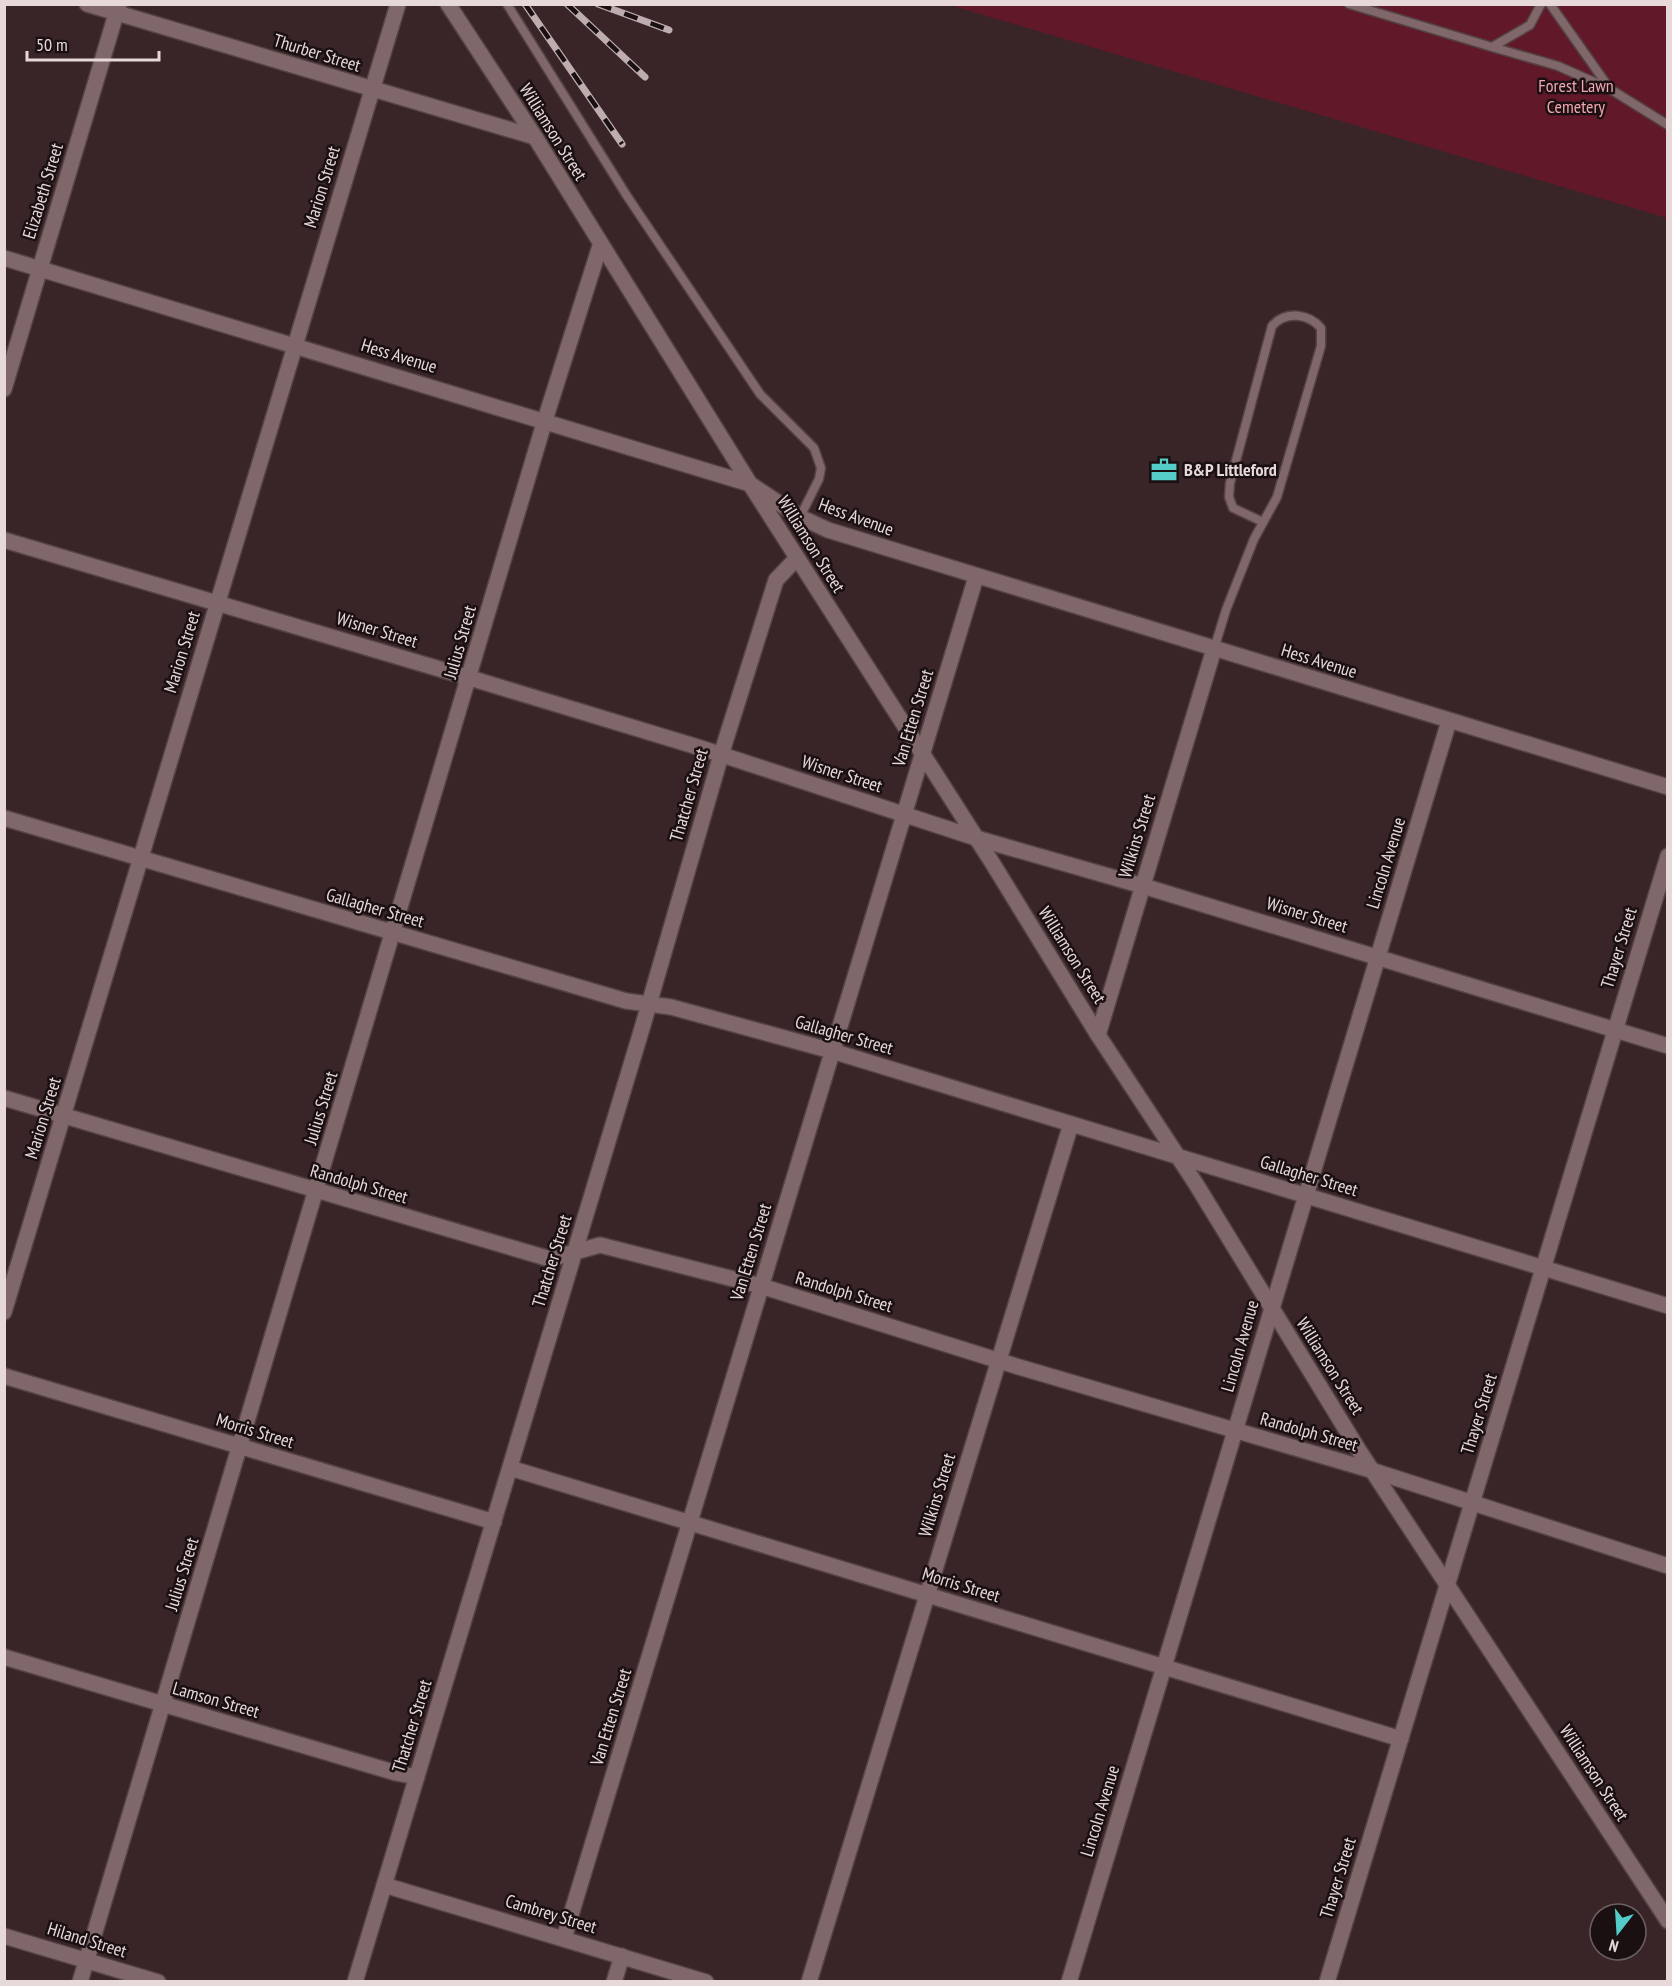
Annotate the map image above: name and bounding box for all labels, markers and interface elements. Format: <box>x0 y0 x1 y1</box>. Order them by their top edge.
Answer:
scale bar <box>27 24 159 62</box>
street label: Thurber Street <box>271 28 364 77</box>
text: 50 m <box>36 33 68 56</box>
park label: Forest Lawn Cemetery <box>1538 74 1614 118</box>
street label: Williamson Street <box>515 79 592 185</box>
street label: Elizabeth Street <box>17 140 68 241</box>
street label: Marion Street <box>298 143 345 231</box>
street label: Hess Avenue <box>358 333 440 378</box>
office icon: B&P Littleford <box>1149 455 1179 485</box>
place label: B&P Littleford <box>1184 458 1277 481</box>
street label: Williamson Street <box>773 491 850 597</box>
street label: Hess Avenue <box>816 492 897 541</box>
street label: Julius Street <box>438 602 481 682</box>
street label: Wisner Street <box>334 606 420 653</box>
street label: Marion Street <box>158 608 205 696</box>
street label: Hess Avenue <box>1278 638 1360 683</box>
street label: Van Etten Street <box>887 666 938 770</box>
street label: Thatcher Street <box>664 746 713 844</box>
street label: Wisner Street <box>799 750 885 797</box>
street label: Wilkins Street <box>1113 791 1160 880</box>
street label: Lincoln Avenue <box>1361 814 1410 911</box>
street label: Gallagher Street <box>324 883 427 932</box>
street label: Wisner Street <box>1264 891 1350 938</box>
street label: Williamson Street <box>1034 902 1111 1008</box>
street label: Thayer Street <box>1595 905 1642 991</box>
street label: Gallagher Street <box>793 1010 896 1059</box>
street label: Julius Street <box>298 1068 343 1148</box>
street label: Marion Street <box>19 1074 66 1162</box>
street label: Gallagher Street <box>1258 1150 1361 1201</box>
street label: Randolph Street <box>308 1159 411 1208</box>
street label: Van Etten Street <box>725 1200 776 1304</box>
street label: Thatcher Street <box>527 1212 577 1310</box>
street label: Randolph Street <box>793 1266 896 1317</box>
street label: Lincoln Avenue <box>1215 1297 1264 1394</box>
street label: Williamson Street <box>1292 1313 1369 1419</box>
street label: Thayer Street <box>1455 1371 1502 1457</box>
street label: Randolph Street <box>1258 1407 1361 1456</box>
street label: Morris Street <box>213 1408 297 1453</box>
street label: Wilkins Street <box>913 1450 960 1539</box>
street label: Julius Street <box>159 1534 204 1614</box>
street label: Morris Street <box>919 1562 1003 1607</box>
street label: Van Etten Street <box>585 1665 636 1769</box>
street label: Lamson Street <box>170 1676 262 1723</box>
street label: Thatcher Street <box>387 1677 437 1775</box>
street label: Williamson Street <box>1555 1720 1634 1825</box>
street label: Lincoln Avenue <box>1075 1762 1124 1859</box>
street label: Thayer Street <box>1314 1835 1361 1921</box>
street label: Cambrey Street <box>503 1889 600 1938</box>
north arrow <box>1588 1902 1648 1962</box>
street label: Hiland Street <box>45 1917 130 1962</box>
text: N <box>1607 1936 1621 1957</box>

